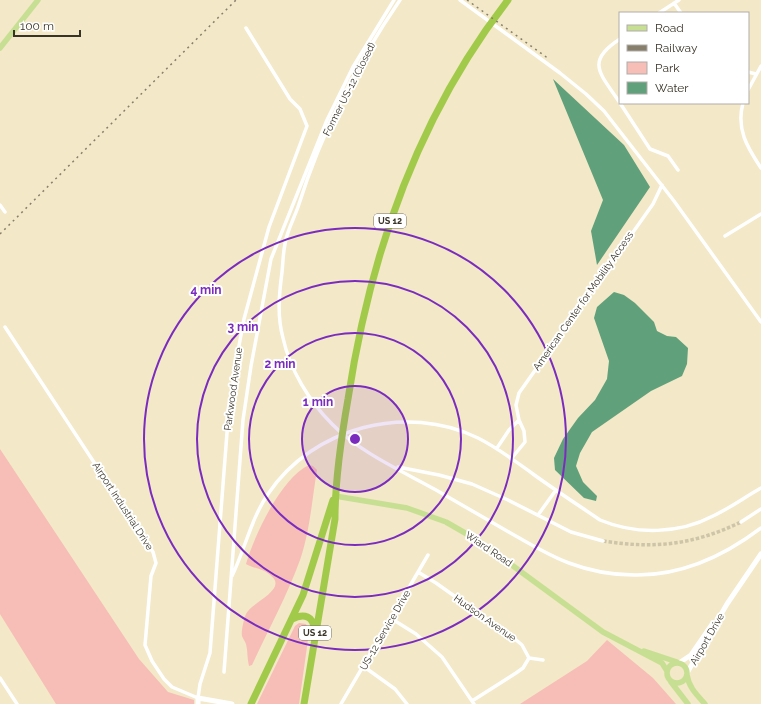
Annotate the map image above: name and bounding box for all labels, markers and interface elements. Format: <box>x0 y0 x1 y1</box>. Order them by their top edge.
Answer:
scale bar <box>14 12 80 38</box>
legend <box>619 12 749 104</box>
text: 100 m <box>20 19 54 33</box>
text: Road <box>655 21 684 35</box>
street label: Former US-12 (Closed) <box>321 40 378 138</box>
text: Railway <box>655 41 698 55</box>
text: Park <box>655 61 680 75</box>
text: Water <box>655 81 689 95</box>
road number: US 12 <box>374 214 406 228</box>
street label: American Center for Mobility Access <box>531 229 635 372</box>
text: 4 min <box>190 283 222 297</box>
text: 3 min <box>227 320 259 334</box>
street label: Parkwood Avenue <box>222 347 244 431</box>
text: 2 min <box>264 357 296 371</box>
text: 1 min <box>303 395 333 409</box>
centre of rings <box>348 432 362 446</box>
street label: Airport Industrial Drive <box>90 460 156 552</box>
street label: Wiard Road <box>463 529 515 569</box>
street label: US-12 Service Drive <box>358 588 412 672</box>
street label: Hudson Avenue <box>452 592 518 644</box>
street label: Airport Drive <box>688 611 726 667</box>
road number: US 12 <box>299 626 331 640</box>

